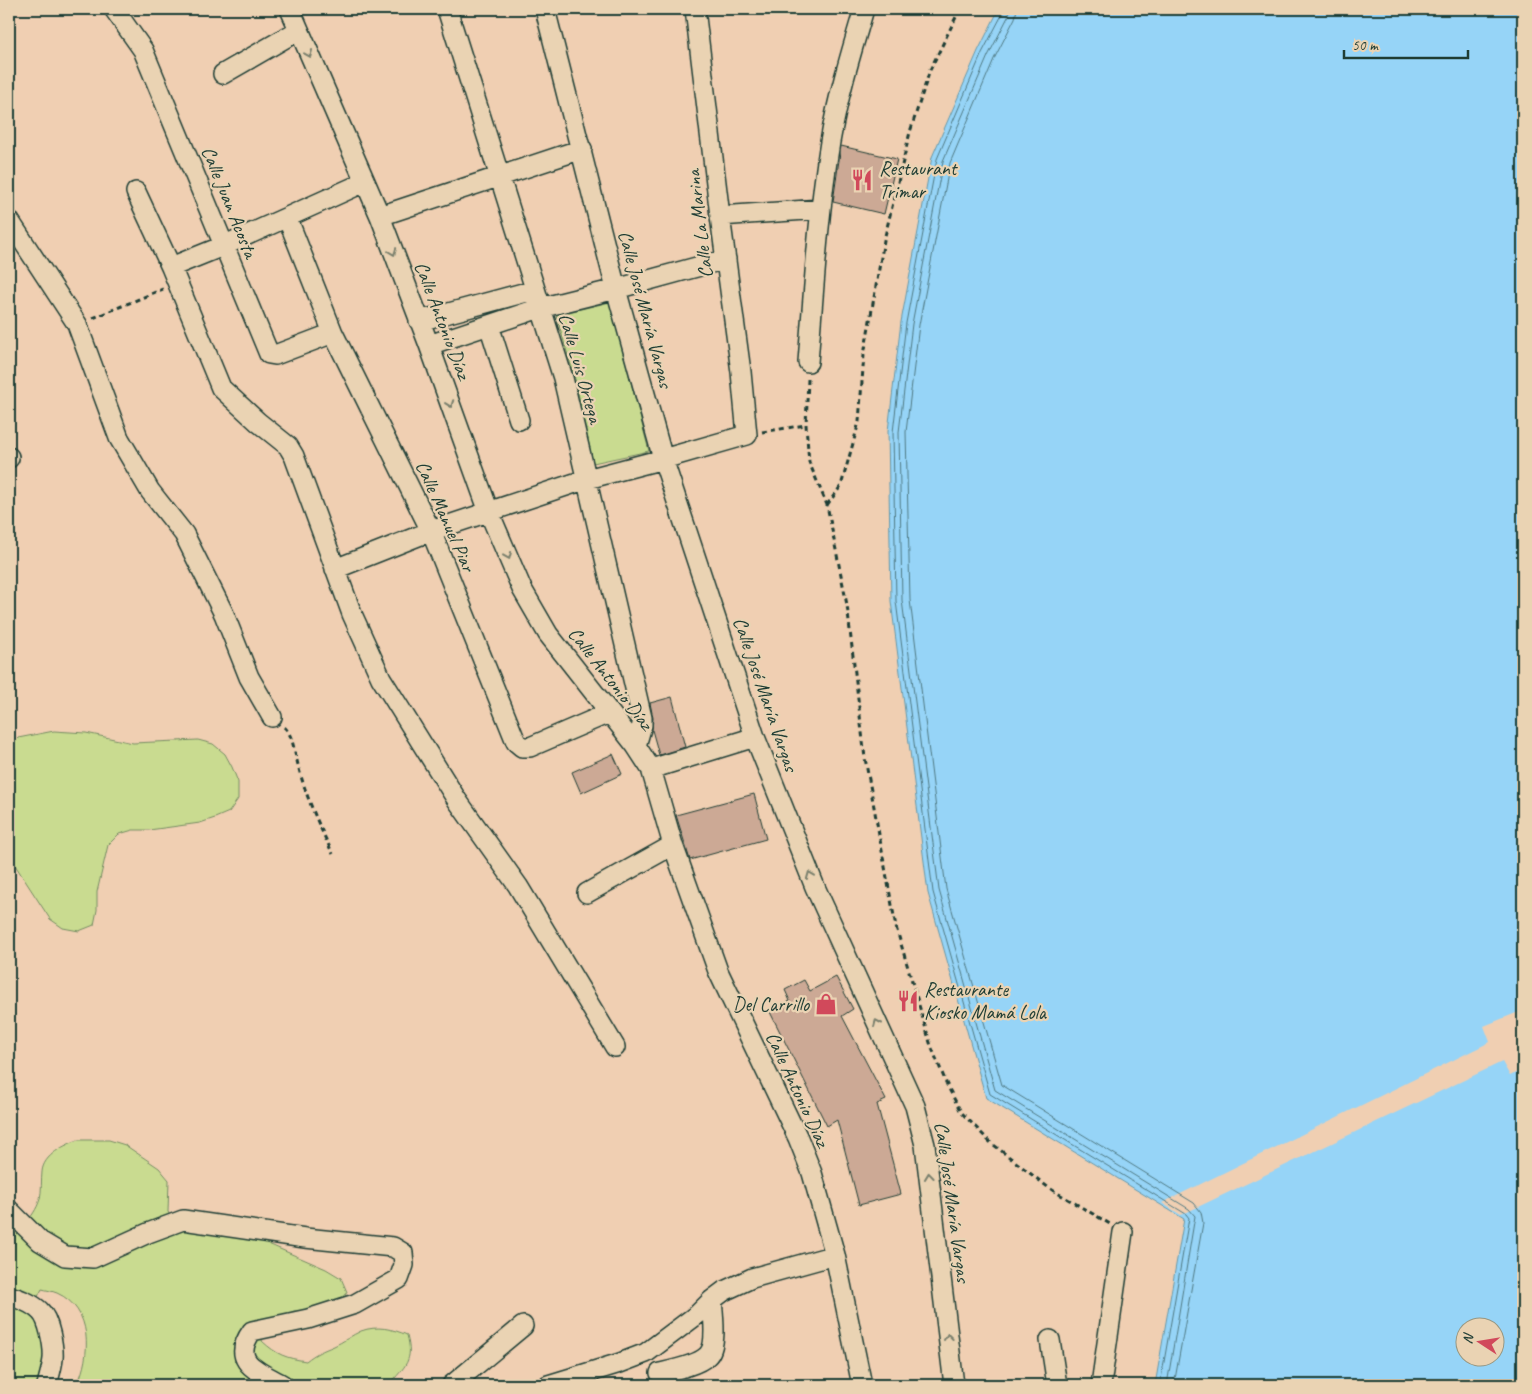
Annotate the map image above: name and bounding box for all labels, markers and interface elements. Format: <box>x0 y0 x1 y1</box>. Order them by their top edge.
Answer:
scale bar <box>1344 28 1468 60</box>
text: 50 m <box>1352 36 1379 55</box>
one-way arrow <box>304 49 314 57</box>
street label: Calle Juan Acosta <box>196 143 264 263</box>
place label: Restaurant Trimar <box>879 156 959 204</box>
street label: Calle La Marina <box>680 166 719 280</box>
restaurant icon: Restaurant Trimar <box>849 167 875 193</box>
street label: Calle José María Vargas <box>613 228 679 392</box>
one-way arrow <box>387 247 397 255</box>
street label: Calle Antonio Díaz <box>409 258 477 385</box>
street label: Calle Luis Ortega <box>553 310 609 428</box>
one-way arrow <box>444 399 454 408</box>
street label: Calle Manuel Piar <box>410 457 482 577</box>
one-way arrow <box>502 551 512 559</box>
street label: Calle José María Vargas <box>727 614 804 777</box>
street label: Calle Antonio Díaz <box>563 622 660 737</box>
one-way arrow <box>806 871 817 880</box>
place label: Restaurante Kiosko Mamá Lola <box>924 977 1048 1025</box>
restaurant icon: Restaurante Kiosko Mamá Lola <box>895 988 921 1014</box>
shop icon: Del Carrillo <box>813 991 839 1017</box>
place label: Del Carrillo <box>733 992 810 1017</box>
one-way arrow <box>872 1019 883 1028</box>
street label: Calle Antonio Díaz <box>760 1028 836 1153</box>
street label: Calle José María Vargas <box>929 1120 976 1286</box>
one-way arrow <box>923 1171 934 1179</box>
north arrow <box>1454 1316 1504 1366</box>
text: N <box>1459 1331 1477 1345</box>
one-way arrow <box>943 1333 954 1341</box>

